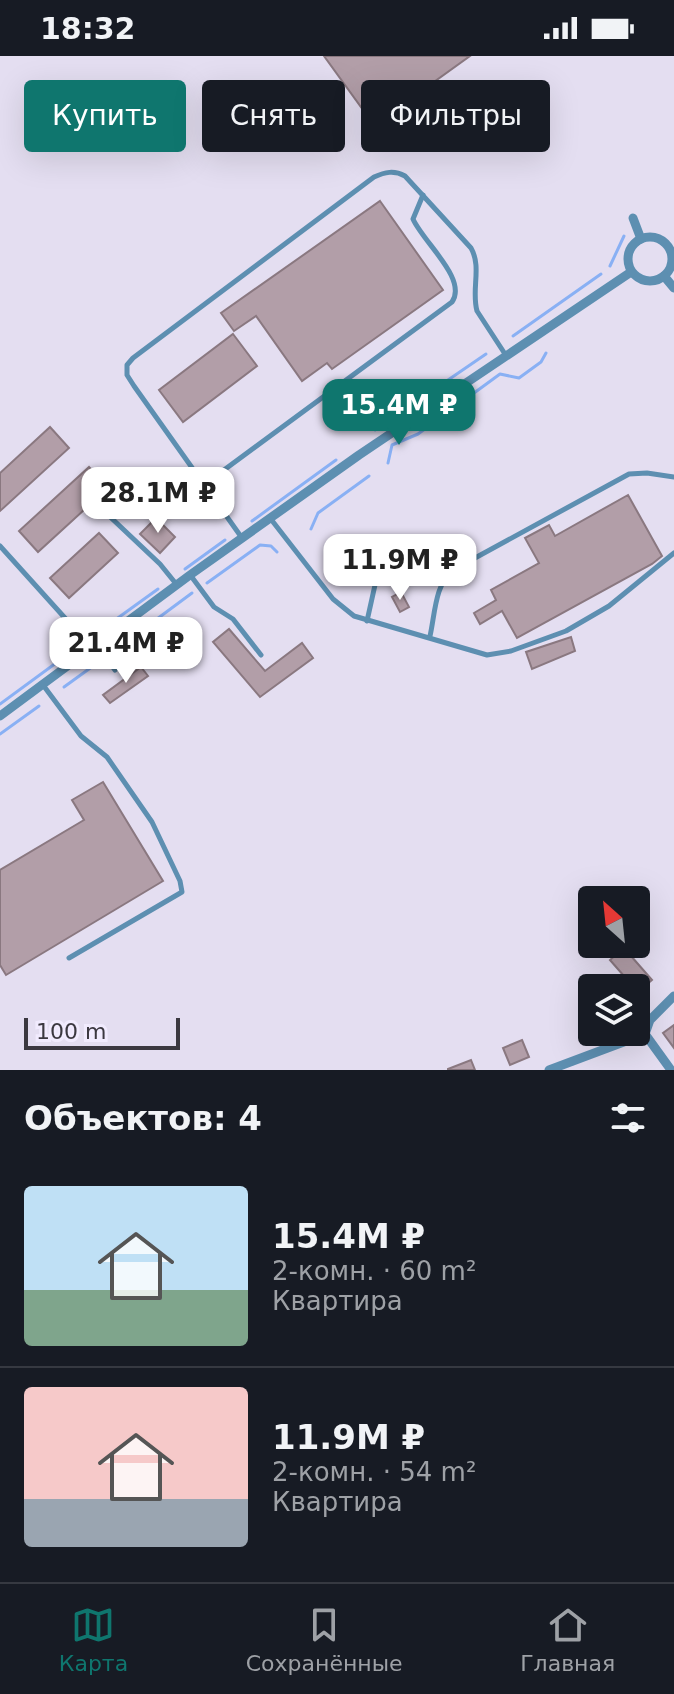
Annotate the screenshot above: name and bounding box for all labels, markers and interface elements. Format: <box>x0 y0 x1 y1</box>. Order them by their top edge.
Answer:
text: 18:32 <box>40 11 136 46</box>
chip: Купить <box>24 80 186 152</box>
chip: Снять <box>202 80 345 152</box>
chip: Фильтры <box>361 80 550 152</box>
pin: 15.4M ₽ <box>325 379 473 447</box>
text: 15.4M ₽ <box>340 390 458 420</box>
pin: 28.1M ₽ <box>84 467 232 535</box>
text: 28.1M ₽ <box>99 478 217 508</box>
pin: 11.9M ₽ <box>326 534 474 602</box>
text: 11.9M ₽ <box>341 545 459 575</box>
pin: 21.4M ₽ <box>52 617 200 685</box>
text: 21.4M ₽ <box>67 628 185 658</box>
north arrow <box>578 886 650 958</box>
map controls <box>578 886 650 1046</box>
button: layers <box>578 974 650 1046</box>
scale bar <box>24 1014 180 1050</box>
text: 100 m <box>36 1019 106 1044</box>
icon: filters <box>606 1096 650 1140</box>
text: Объектов: 4 <box>24 1098 262 1138</box>
text: 15.4M ₽ <box>272 1216 425 1256</box>
icon: home <box>88 1218 184 1314</box>
text: 2-комн. · 60 m² <box>272 1256 476 1286</box>
text: Квартира <box>272 1286 403 1316</box>
text: 11.9M ₽ <box>272 1417 425 1457</box>
icon: home <box>88 1419 184 1515</box>
text: 2-комн. · 54 m² <box>272 1457 476 1487</box>
text: Квартира <box>272 1487 403 1517</box>
tab: Карта <box>59 1603 128 1676</box>
tab: Сохранённые <box>246 1603 403 1676</box>
tab: Главная <box>520 1603 615 1676</box>

